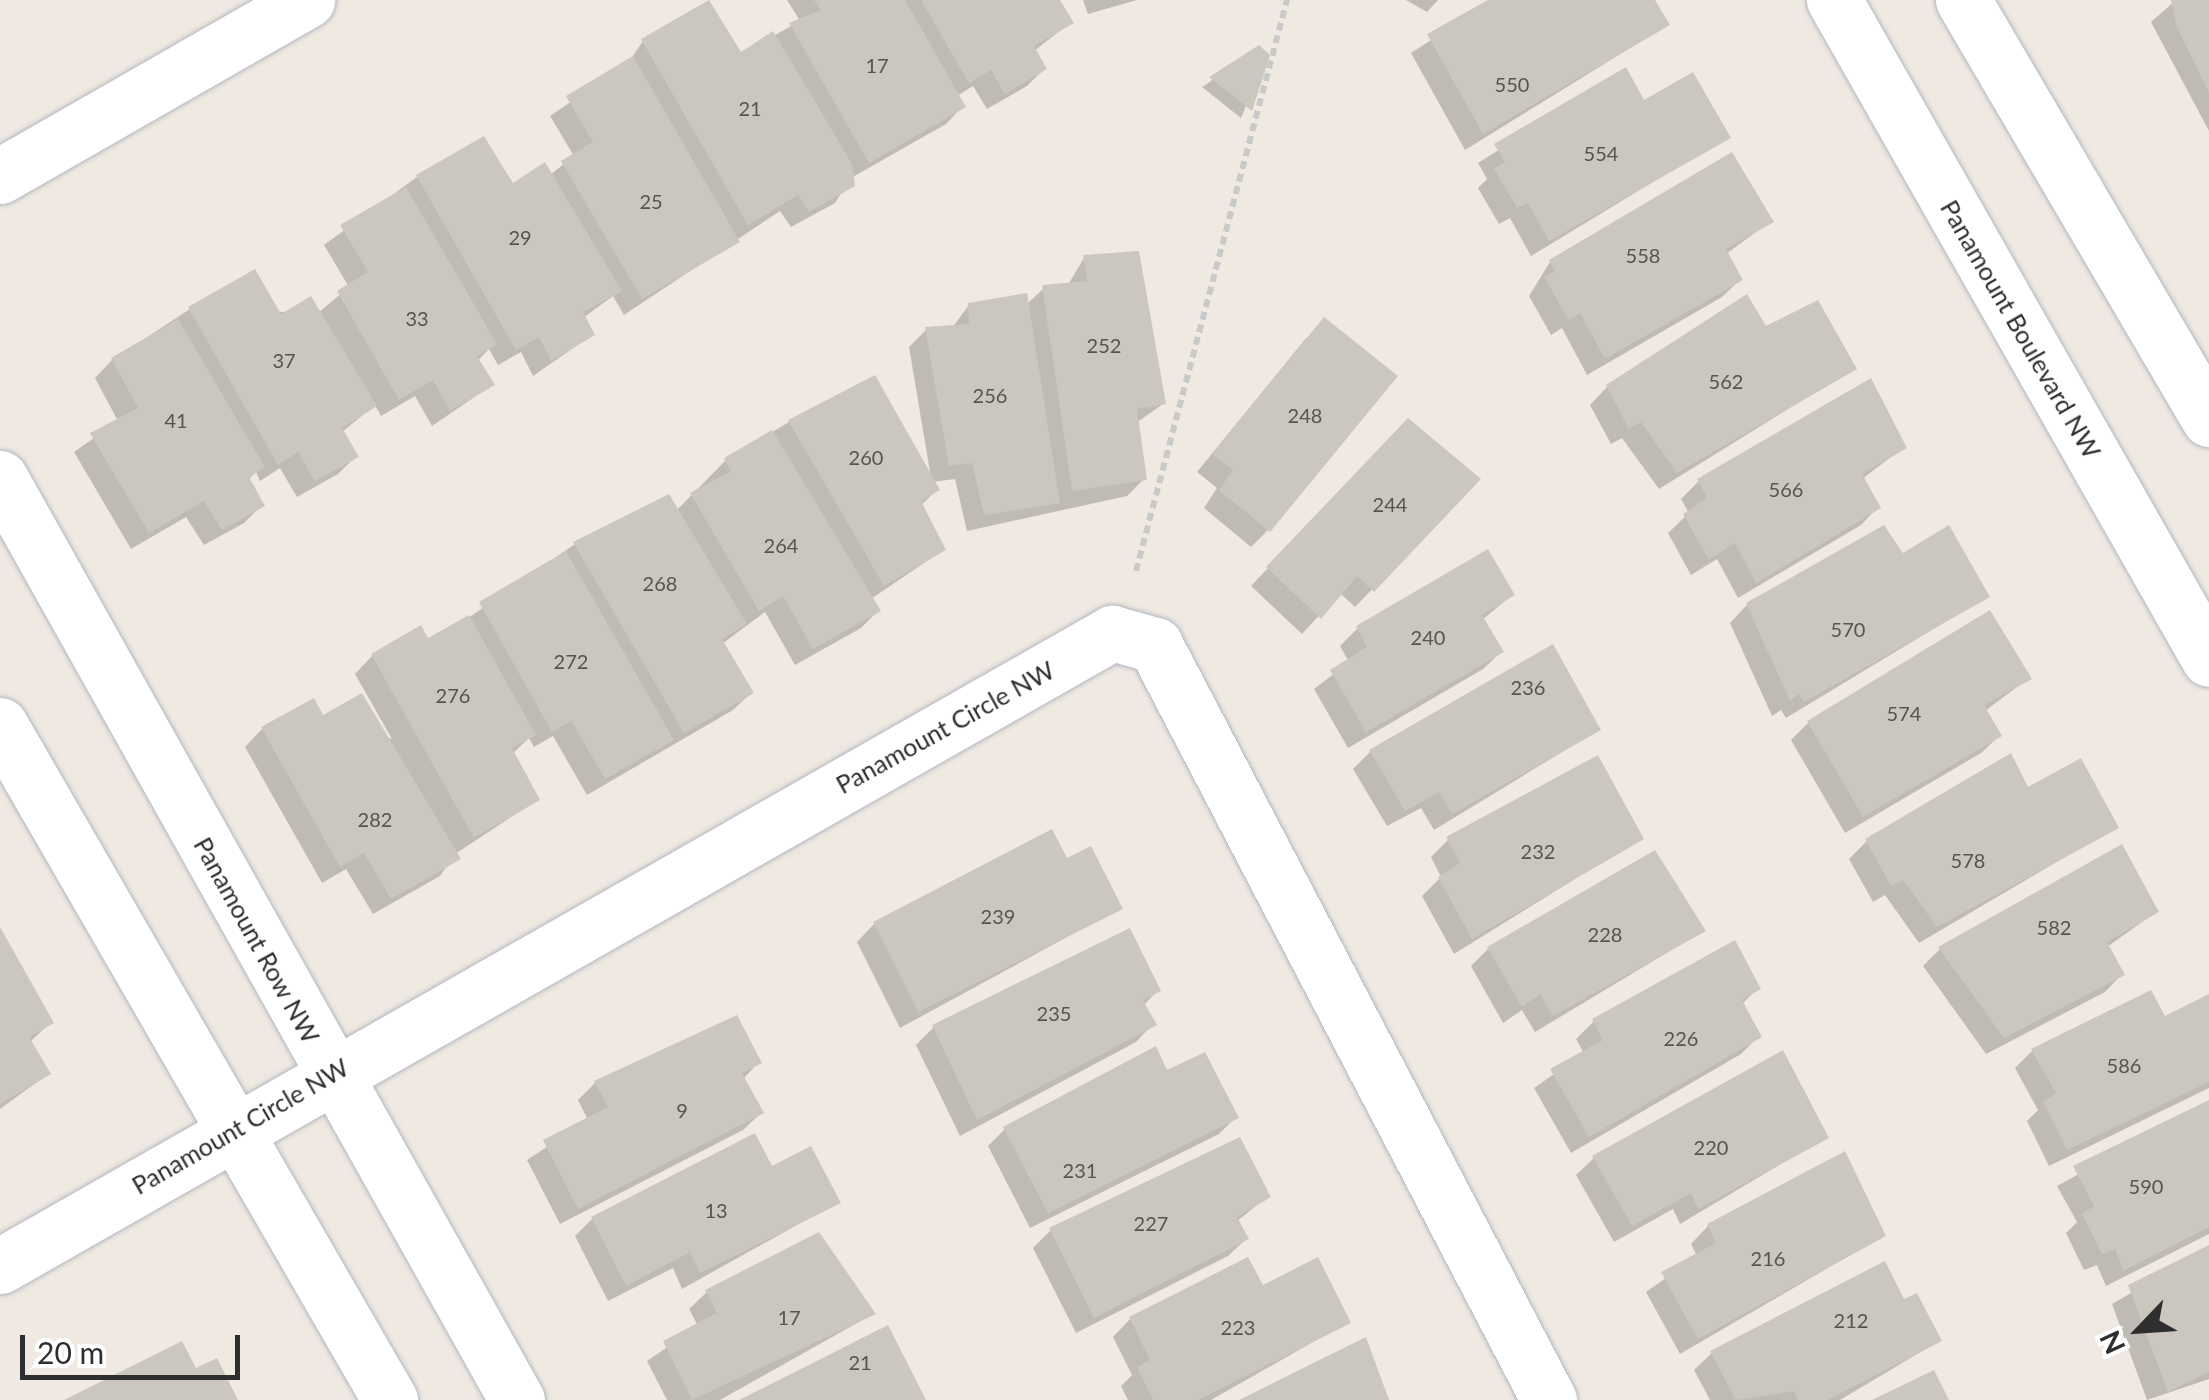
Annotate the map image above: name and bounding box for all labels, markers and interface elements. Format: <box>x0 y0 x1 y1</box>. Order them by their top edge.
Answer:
house number: 17 <box>865 53 889 77</box>
house number: 550 <box>1495 72 1529 96</box>
house number: 21 <box>738 96 762 120</box>
house number: 554 <box>1584 141 1618 165</box>
house number: 25 <box>639 189 663 213</box>
street label: Panamount Boulevard NW <box>1935 195 2107 463</box>
house number: 29 <box>508 225 532 249</box>
house number: 558 <box>1626 243 1660 267</box>
house number: 33 <box>405 306 429 330</box>
house number: 252 <box>1087 333 1121 357</box>
house number: 37 <box>272 348 296 372</box>
house number: 562 <box>1709 369 1743 393</box>
house number: 256 <box>973 383 1007 407</box>
house number: 248 <box>1288 403 1322 427</box>
house number: 41 <box>164 408 188 432</box>
house number: 260 <box>849 445 883 469</box>
house number: 566 <box>1769 477 1803 501</box>
house number: 244 <box>1373 492 1407 516</box>
house number: 264 <box>764 533 798 557</box>
house number: 268 <box>643 571 677 595</box>
house number: 570 <box>1831 617 1865 641</box>
house number: 240 <box>1411 625 1445 649</box>
house number: 272 <box>554 649 588 673</box>
street label: Panamount Circle NW <box>831 655 1059 799</box>
house number: 236 <box>1511 675 1545 699</box>
house number: 276 <box>436 683 470 707</box>
house number: 574 <box>1887 701 1921 725</box>
house number: 282 <box>358 807 392 831</box>
street label: Panamount Row NW <box>188 832 326 1048</box>
house number: 232 <box>1521 839 1555 863</box>
house number: 578 <box>1951 848 1985 872</box>
house number: 239 <box>981 904 1015 928</box>
house number: 582 <box>2037 915 2071 939</box>
house number: 228 <box>1588 922 1622 946</box>
house number: 235 <box>1037 1001 1071 1025</box>
house number: 226 <box>1664 1026 1698 1050</box>
street label: Panamount Circle NW <box>126 1052 354 1200</box>
house number: 586 <box>2107 1053 2141 1077</box>
house number: 9 <box>676 1098 688 1122</box>
house number: 220 <box>1694 1135 1728 1159</box>
house number: 231 <box>1063 1158 1097 1182</box>
house number: 590 <box>2129 1174 2163 1198</box>
house number: 13 <box>704 1198 728 1222</box>
house number: 227 <box>1134 1211 1168 1235</box>
house number: 216 <box>1751 1246 1785 1270</box>
north arrow <box>2089 1280 2189 1380</box>
house number: 17 <box>777 1305 801 1329</box>
house number: 212 <box>1834 1308 1868 1332</box>
scale bar <box>25 1315 245 1377</box>
house number: 223 <box>1221 1315 1255 1339</box>
text: N <box>2092 1326 2132 1360</box>
text: 20 m <box>37 1334 104 1370</box>
house number: 21 <box>848 1350 872 1374</box>

